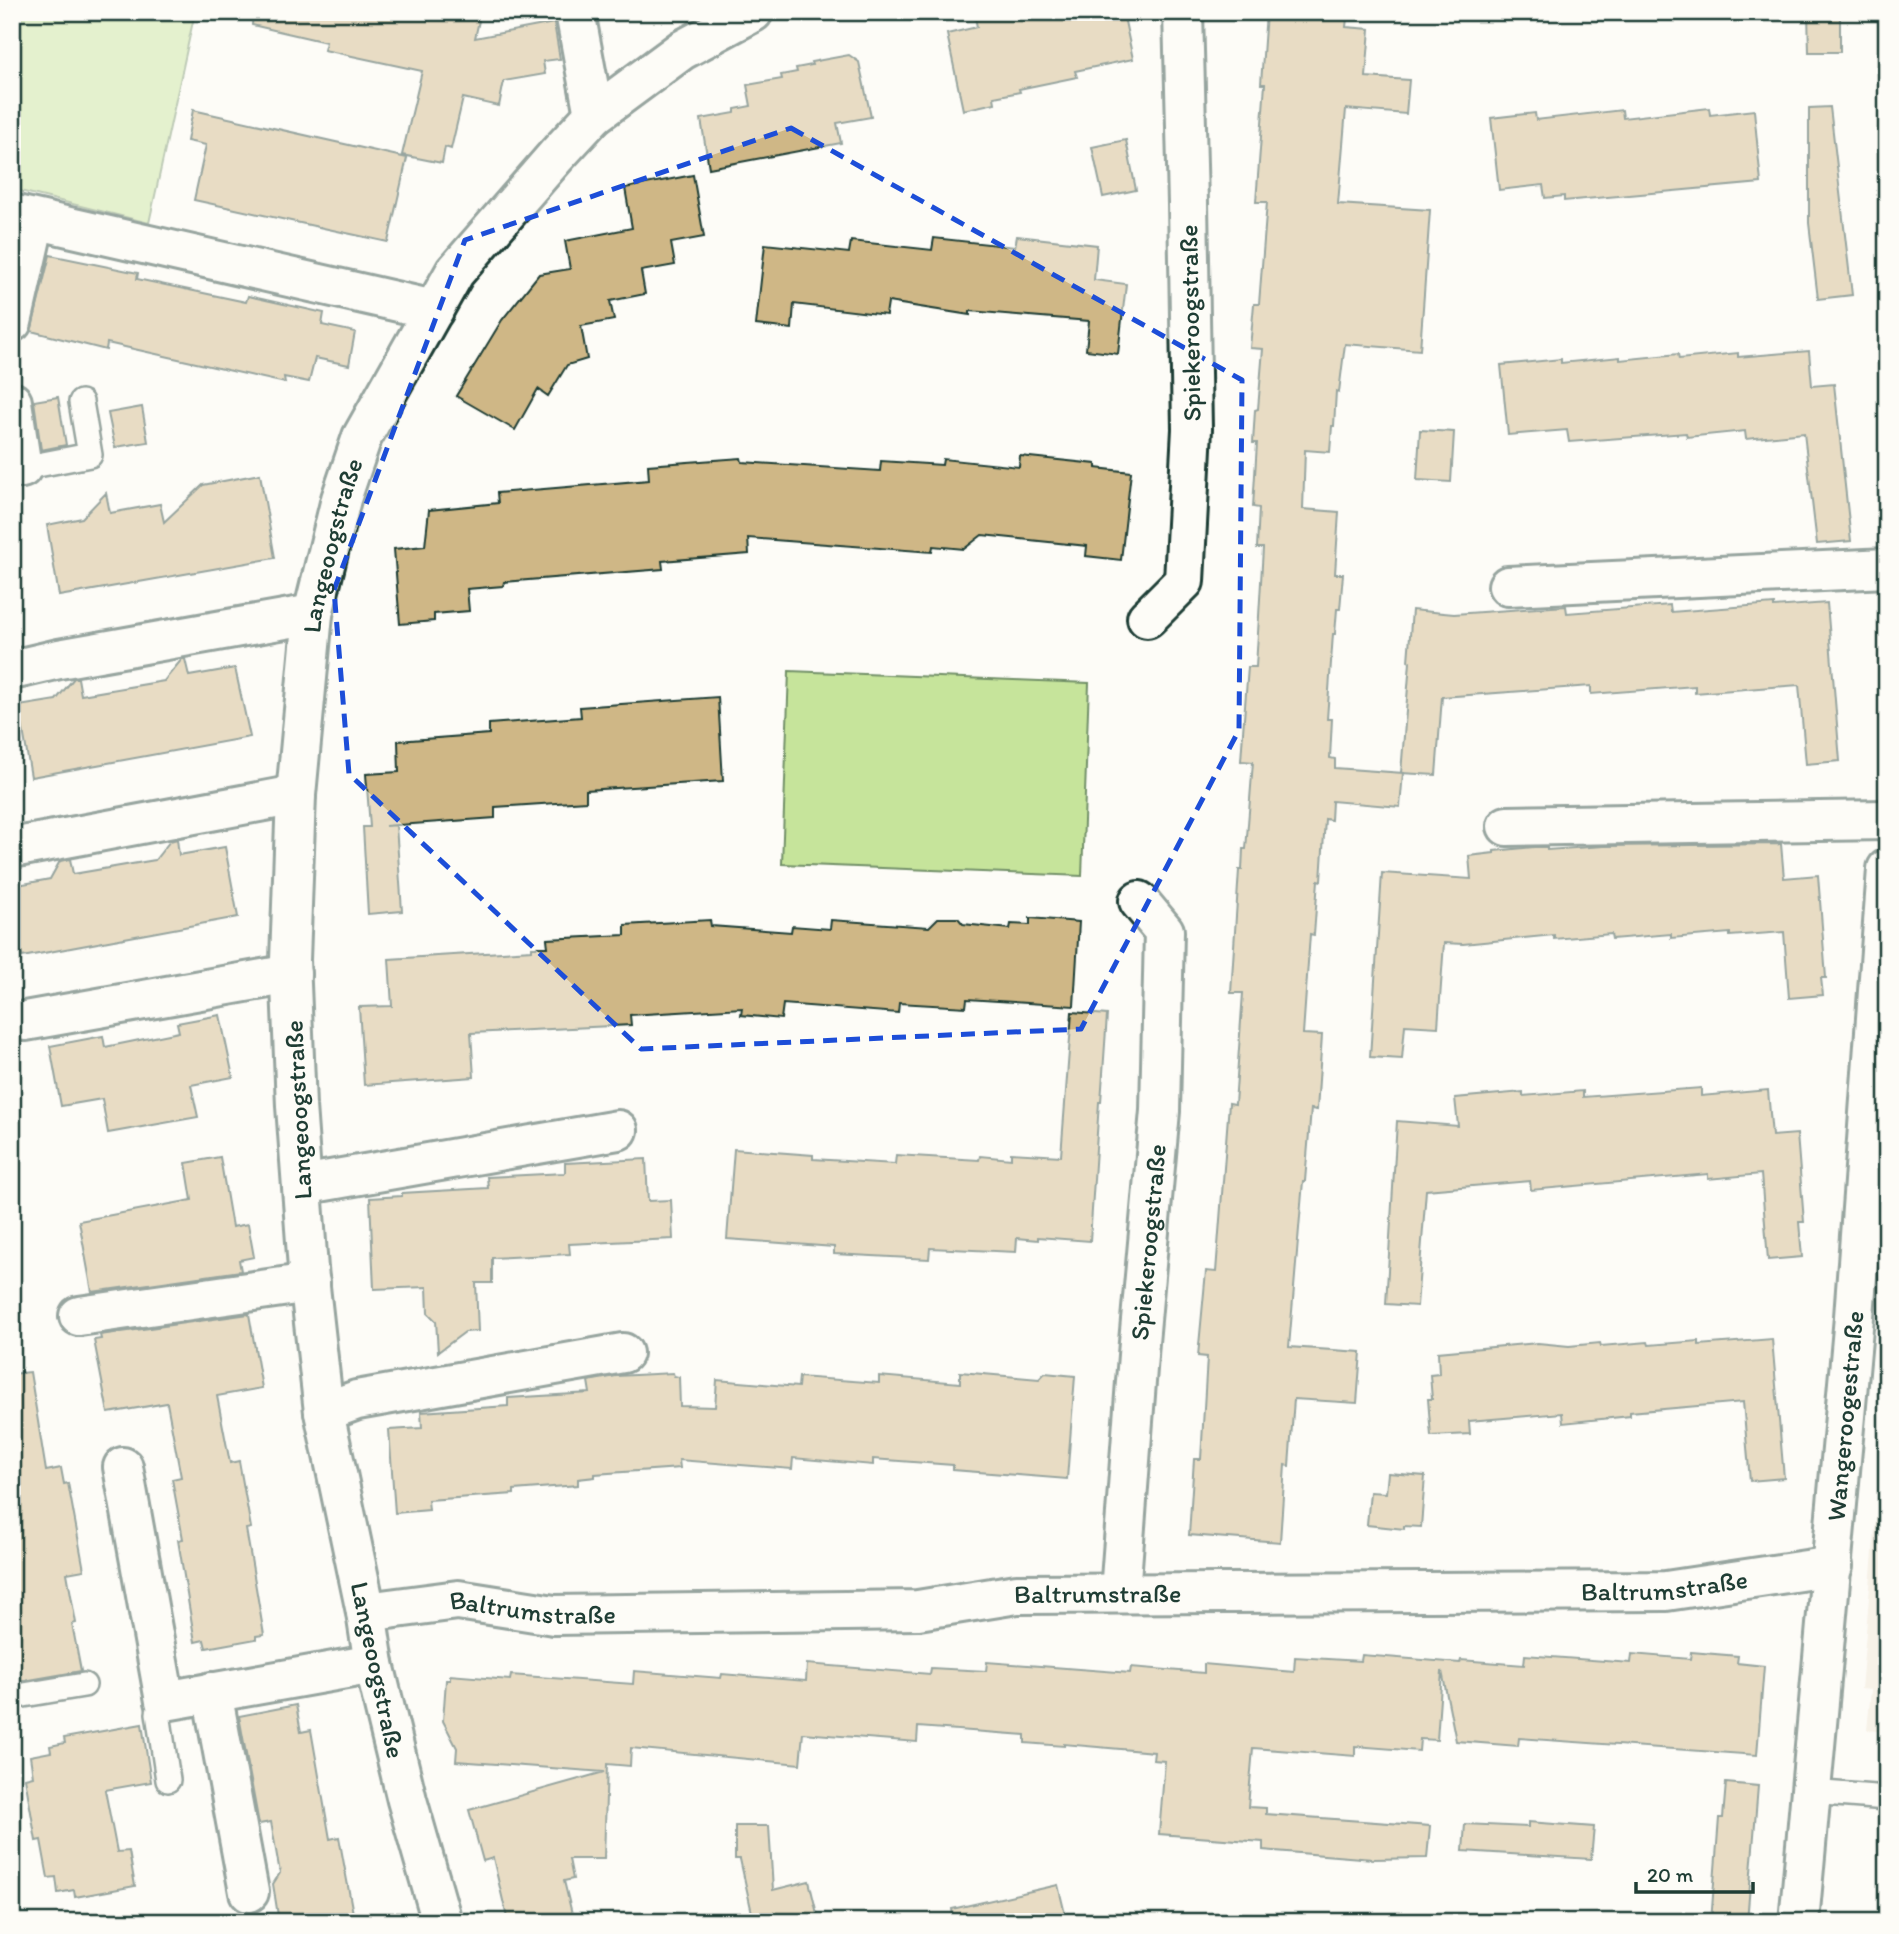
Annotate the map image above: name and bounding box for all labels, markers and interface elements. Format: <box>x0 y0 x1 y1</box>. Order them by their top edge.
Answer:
street label: Spiekeroogstraße <box>1172 224 1208 422</box>
street label: Langeoogstraße <box>295 454 370 635</box>
street label: Langeoogstraße <box>277 1019 319 1201</box>
street label: Spiekeroogstraße <box>1123 1143 1173 1342</box>
street label: Wangeroogestraße <box>1819 1309 1870 1523</box>
street label: Baltrumstraße <box>1581 1563 1750 1607</box>
street label: Baltrumstraße <box>1014 1577 1182 1610</box>
street label: Langeoogstraße <box>344 1579 412 1761</box>
street label: Baltrumstraße <box>448 1583 616 1631</box>
scale bar <box>1636 1850 1754 1894</box>
text: 20 m <box>1647 1862 1694 1887</box>

